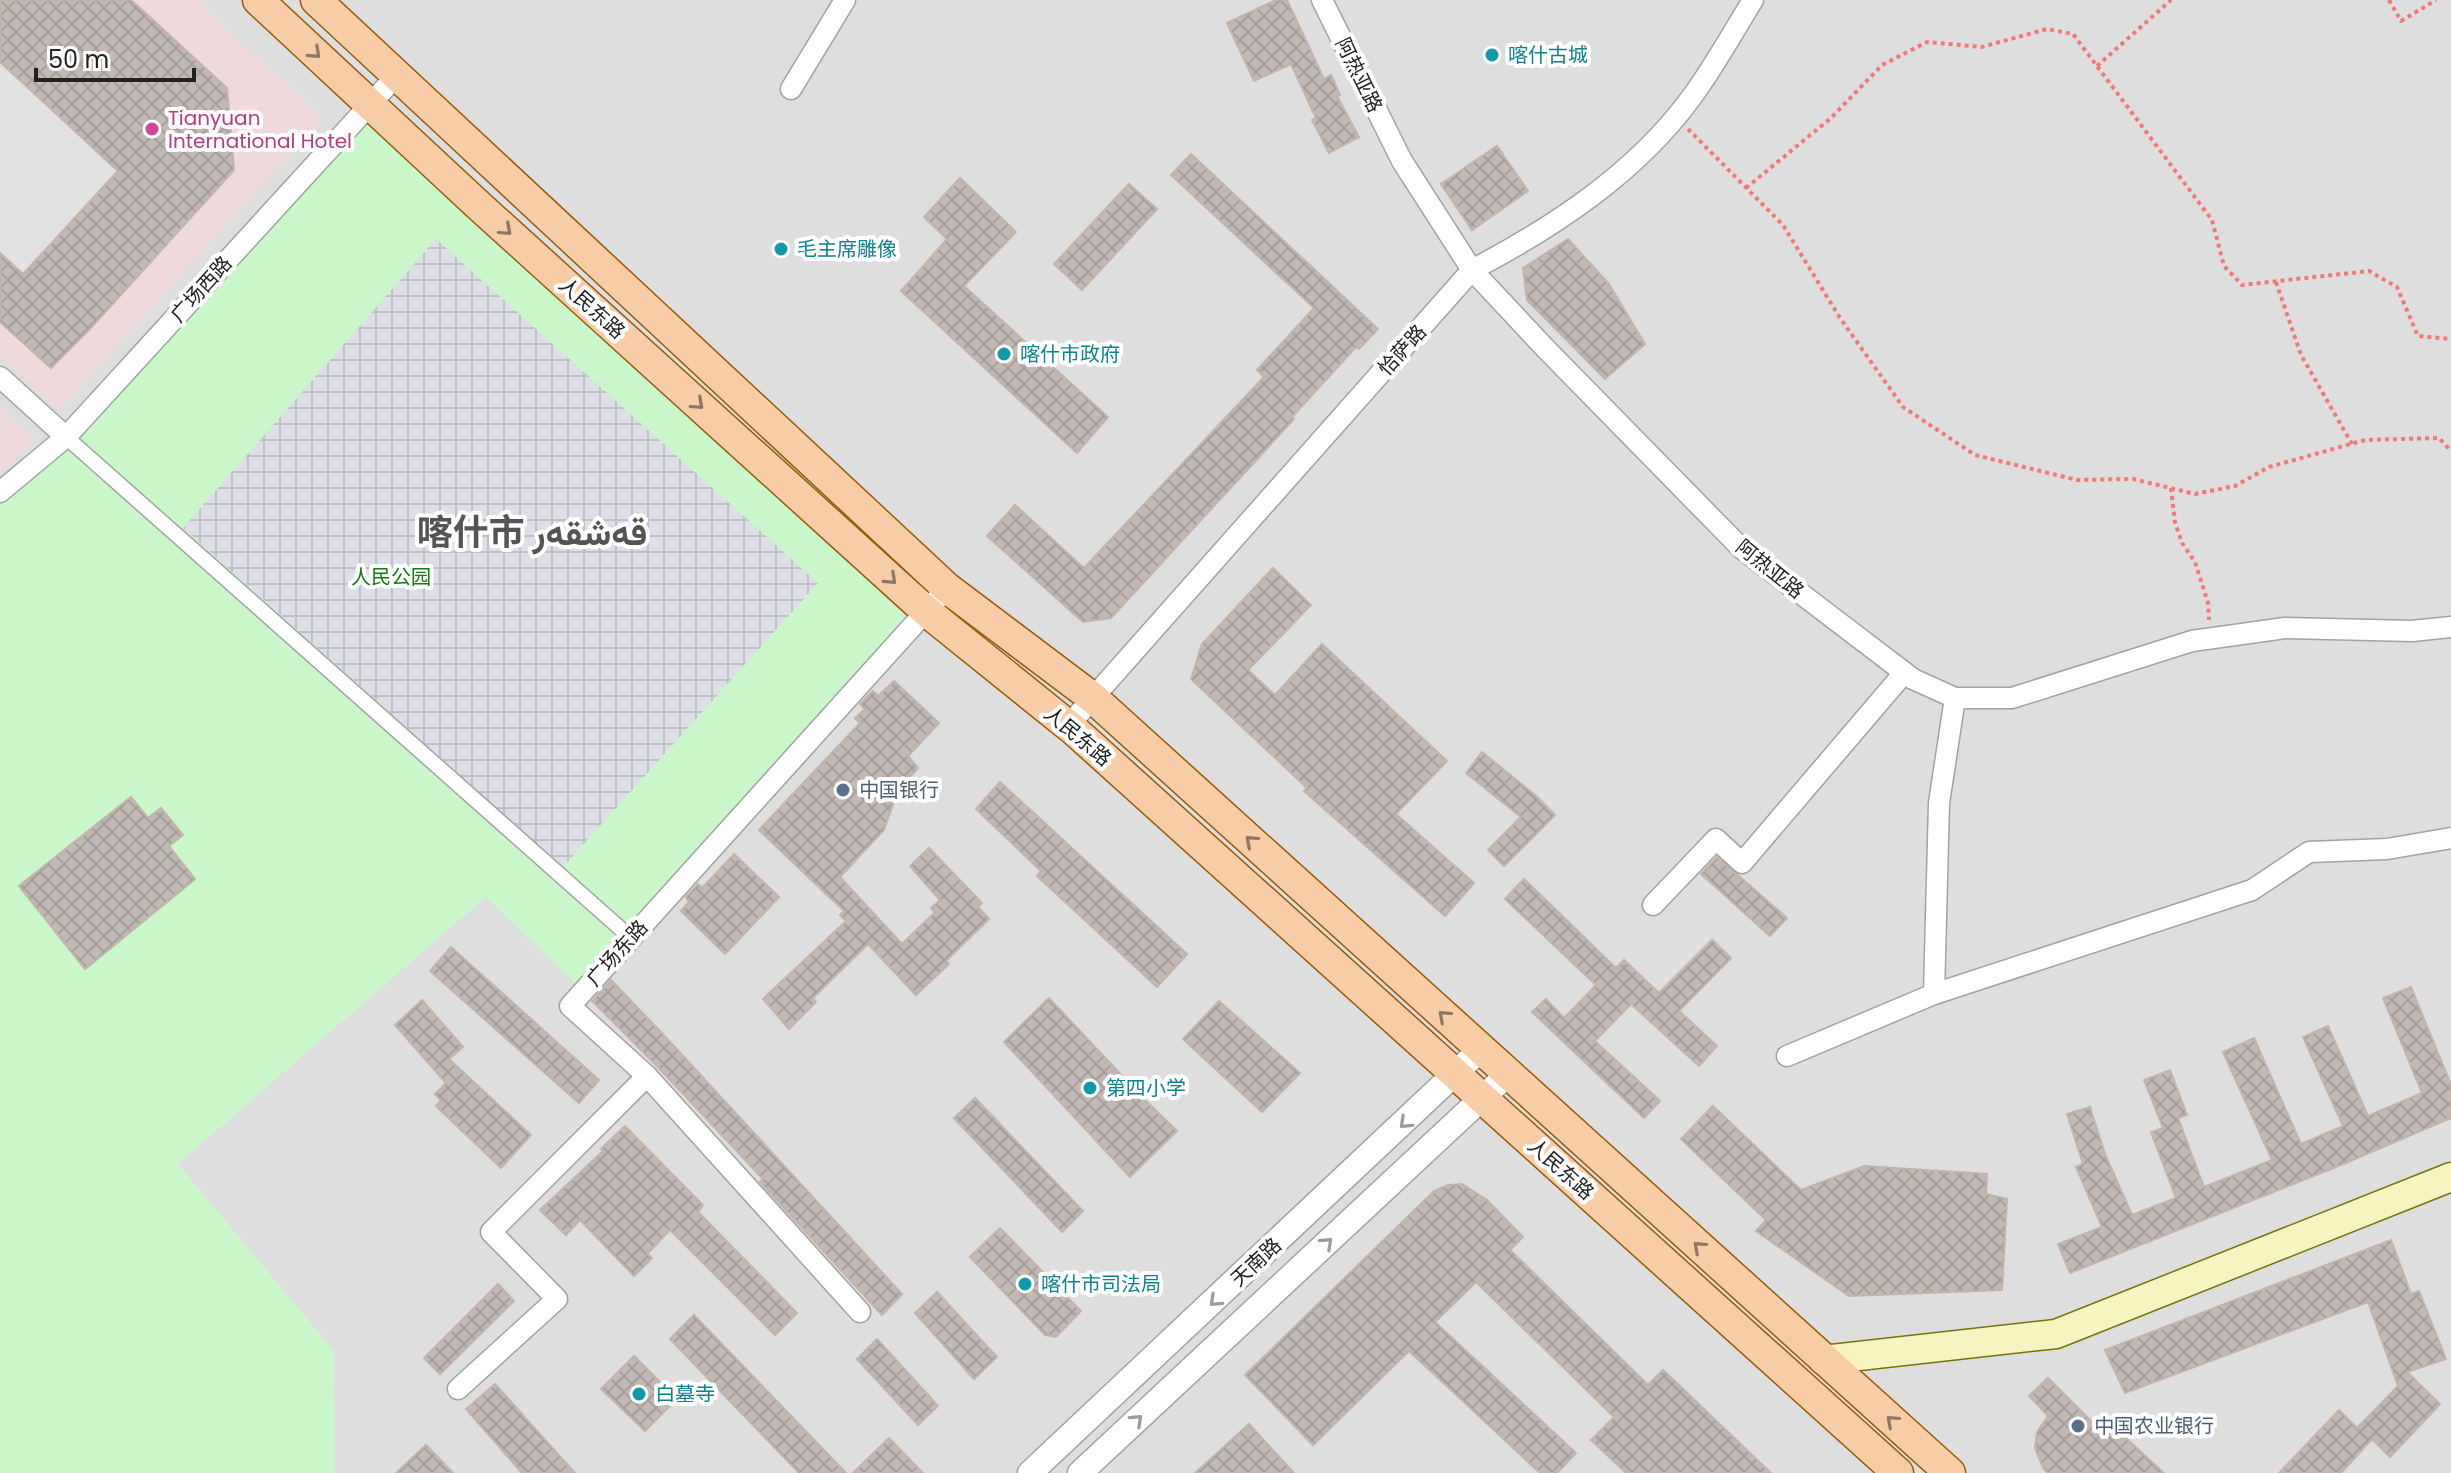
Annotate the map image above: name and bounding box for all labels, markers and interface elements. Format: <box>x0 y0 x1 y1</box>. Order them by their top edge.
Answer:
scale bar <box>36 32 194 82</box>
street label: 阿热亚路 <box>1329 33 1389 117</box>
place label: 喀什古城 <box>1508 41 1588 69</box>
text: 50 m <box>48 43 109 76</box>
one-way arrow <box>306 44 320 59</box>
marker: 喀什古城 <box>1483 46 1501 64</box>
place label: Tianyuan International Hotel <box>168 104 352 155</box>
marker: Tianyuan International Hotel <box>143 120 161 138</box>
one-way arrow <box>496 220 511 235</box>
place label: 毛主席雕像 <box>797 235 897 263</box>
marker: 毛主席雕像 <box>772 240 790 258</box>
street label: 广场西路 <box>164 250 238 328</box>
street label: 人民东路 <box>553 271 631 345</box>
street label: 恰萨路 <box>1372 318 1432 382</box>
place label: 喀什市政府 <box>1020 340 1120 368</box>
marker: 喀什市政府 <box>995 345 1013 363</box>
one-way arrow <box>689 395 704 409</box>
district label: 喀什市 قەشقەر <box>417 507 647 558</box>
street label: 阿热亚路 <box>1730 533 1810 605</box>
park label: 人民公园 <box>351 563 431 591</box>
one-way arrow <box>882 570 896 585</box>
street label: 人民东路 <box>1038 700 1118 772</box>
place label: 中国银行 <box>859 776 939 804</box>
marker: 中国银行 <box>834 781 852 799</box>
one-way arrow <box>1246 837 1261 851</box>
street label: 广场东路 <box>580 914 654 992</box>
one-way arrow <box>1439 1011 1453 1025</box>
place label: 第四小学 <box>1106 1074 1186 1102</box>
marker: 第四小学 <box>1081 1079 1099 1097</box>
one-way arrow <box>1399 1113 1414 1127</box>
street label: 人民东路 <box>1522 1132 1600 1206</box>
street label: 天南路 <box>1225 1231 1287 1293</box>
one-way arrow <box>1318 1238 1333 1252</box>
one-way arrow <box>1694 1242 1708 1256</box>
place label: 喀什市司法局 <box>1041 1270 1161 1298</box>
marker: 喀什市司法局 <box>1016 1275 1034 1293</box>
one-way arrow <box>1209 1291 1224 1305</box>
place label: 白墓寺 <box>655 1380 715 1408</box>
marker: 白墓寺 <box>630 1385 648 1403</box>
place label: 中国农业银行 <box>2094 1412 2214 1440</box>
one-way arrow <box>1128 1414 1142 1429</box>
one-way arrow <box>1887 1416 1901 1430</box>
marker: 中国农业银行 <box>2069 1417 2087 1435</box>

